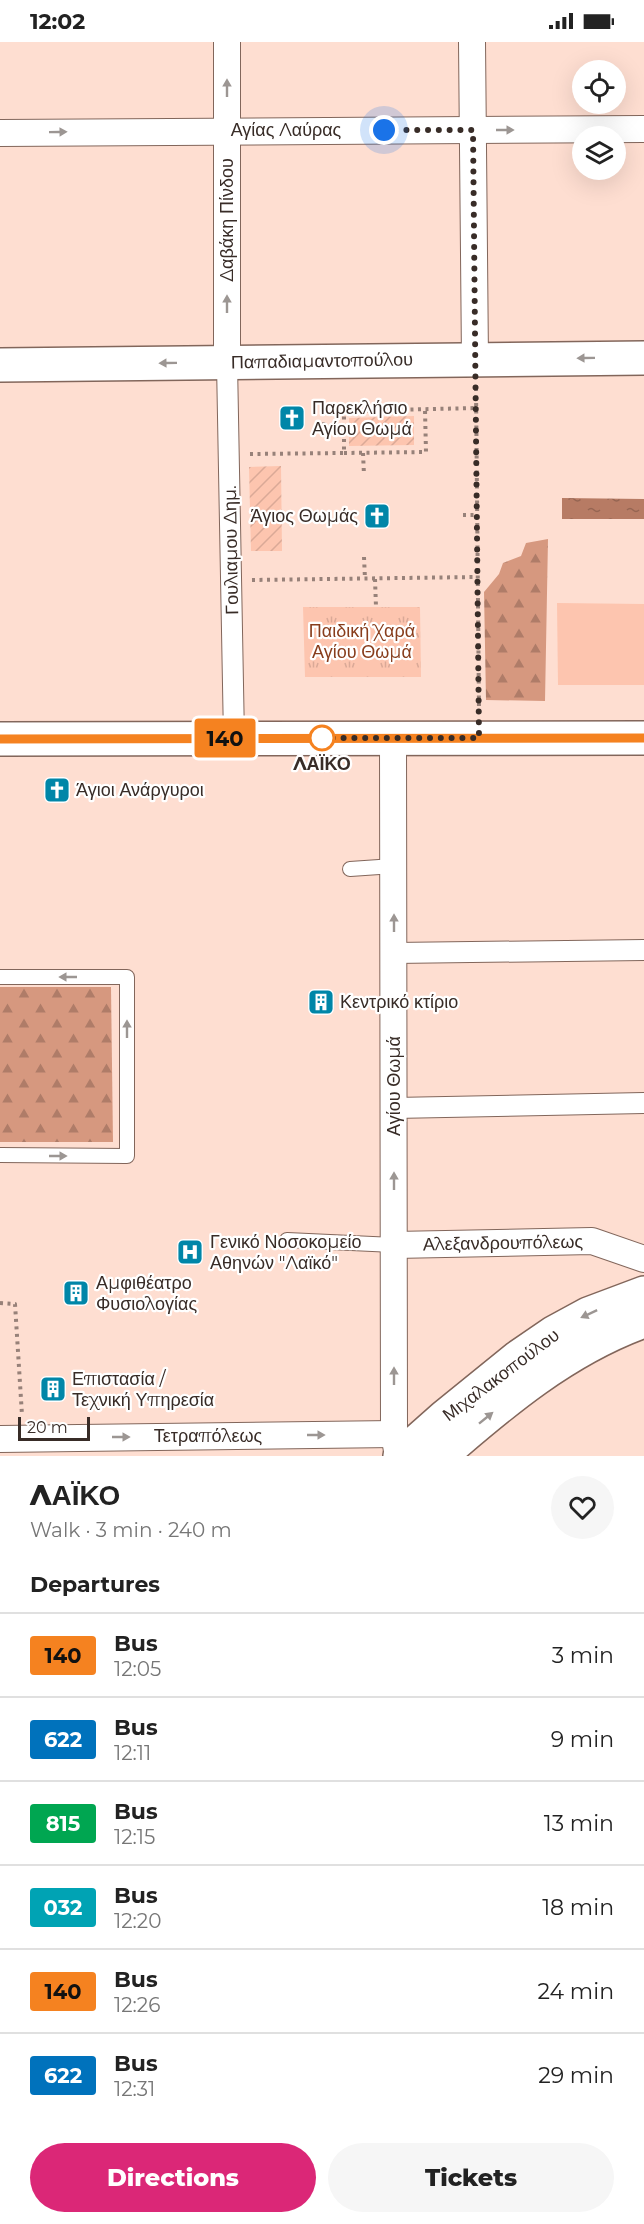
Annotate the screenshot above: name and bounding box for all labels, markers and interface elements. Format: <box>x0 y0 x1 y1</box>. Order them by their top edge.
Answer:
text: 12:02 <box>30 8 85 35</box>
map controls <box>572 60 626 180</box>
button: locate <box>572 60 626 114</box>
one-way arrow <box>222 79 232 98</box>
your location <box>369 115 399 145</box>
street label: Αγίας Λαύρας <box>231 119 342 141</box>
one-way arrow <box>496 125 515 135</box>
button: layers <box>572 126 626 180</box>
one-way arrow <box>49 127 68 137</box>
street label: Δαβάκη Πίνδου <box>216 158 238 282</box>
one-way arrow <box>222 295 232 314</box>
street label: Παπαδιαμαντοπούλου <box>231 348 413 374</box>
one-way arrow <box>576 353 595 363</box>
one-way arrow <box>159 358 178 368</box>
place label: Παρεκλήσιο Αγίου Θωμά <box>312 397 412 440</box>
church icon: Παρεκλήσιο Αγίου Θωμά <box>277 403 307 433</box>
street label: Γουλιαμου Δημ. <box>219 485 243 615</box>
church icon: Άγιος Θωμάς <box>362 501 392 531</box>
place label: Άγιος Θωμάς <box>251 505 358 527</box>
park label: Παιδική Χαρά Αγίου Θωμά <box>309 620 415 663</box>
line badge: 140 <box>190 718 260 758</box>
marker: ΛΑΪΚΟ <box>309 725 335 751</box>
text: 140 <box>207 726 243 751</box>
place label: ΛΑΪΚΟ <box>292 753 351 775</box>
church icon: Άγιοι Ανάργυροι <box>42 775 72 805</box>
place label: Άγιοι Ανάργυροι <box>76 779 204 801</box>
one-way arrow <box>389 913 399 932</box>
one-way arrow <box>59 972 78 982</box>
building icon: Κεντρικό κτίριο <box>306 987 336 1017</box>
place label: Κεντρικό κτίριο <box>340 991 458 1013</box>
one-way arrow <box>122 1020 132 1039</box>
street label: Αγίου Θωμά <box>383 1036 405 1136</box>
one-way arrow <box>49 1151 68 1161</box>
one-way arrow <box>389 1171 399 1190</box>
place label: Γενικό Νοσοκομείο Αθηνών "Λαϊκό" <box>210 1231 362 1274</box>
street label: Αλεξανδρουπόλεως <box>423 1231 584 1255</box>
hospital icon: Γενικό Νοσοκομείο Αθηνών "Λαϊκό" <box>175 1237 205 1267</box>
place label: Αμφιθέατρο Φυσιολογίας <box>96 1272 197 1315</box>
building icon: Αμφιθέατρο Φυσιολογίας <box>61 1278 91 1308</box>
one-way arrow <box>581 1309 598 1318</box>
street label: Μιχαλακοπούλου <box>438 1324 564 1426</box>
one-way arrow <box>389 1366 399 1385</box>
place label: Επιστασία / Τεχνική Υπηρεσία <box>72 1368 214 1411</box>
building icon: Επιστασία / Τεχνική Υπηρεσία <box>38 1374 68 1404</box>
one-way arrow <box>478 1412 494 1425</box>
scale bar <box>18 1414 90 1442</box>
text: 20 m <box>27 1418 68 1437</box>
street label: Τετραπόλεως <box>154 1425 262 1447</box>
one-way arrow <box>307 1430 326 1440</box>
one-way arrow <box>112 1432 131 1441</box>
button: heart <box>551 1476 614 1539</box>
text: ΛΑΪΚΟ <box>30 1478 120 1512</box>
text: Walk · 3 min · 240 m <box>30 1518 232 1542</box>
text: Departures <box>30 1571 160 1598</box>
text: Bus <box>114 1630 158 1657</box>
text: 3 min <box>552 1642 614 1669</box>
text: 140 <box>45 1643 81 1668</box>
text: 12:05 <box>114 1657 161 1681</box>
text: Bus <box>114 1714 158 1741</box>
text: 9 min <box>551 1726 614 1753</box>
text: 622 <box>44 1727 82 1752</box>
text: 12:11 <box>114 1741 151 1765</box>
text: Bus <box>114 1798 158 1825</box>
text: 13 min <box>544 1810 614 1837</box>
text: 815 <box>46 1811 80 1836</box>
text: 12:15 <box>114 1825 155 1849</box>
text: Bus <box>114 1882 158 1909</box>
text: 18 min <box>542 1894 614 1921</box>
text: 032 <box>44 1895 82 1920</box>
text: 12:20 <box>114 1909 161 1933</box>
text: Bus <box>114 1966 158 1993</box>
text: 24 min <box>538 1978 614 2005</box>
text: 140 <box>45 1979 81 2004</box>
text: 12:26 <box>114 1993 160 2017</box>
text: Bus <box>114 2050 158 2077</box>
text: 29 min <box>538 2062 614 2089</box>
text: 622 <box>44 2063 82 2088</box>
text: 12:31 <box>114 2077 155 2101</box>
button: Directions <box>30 2143 316 2212</box>
button: Tickets <box>328 2143 614 2212</box>

